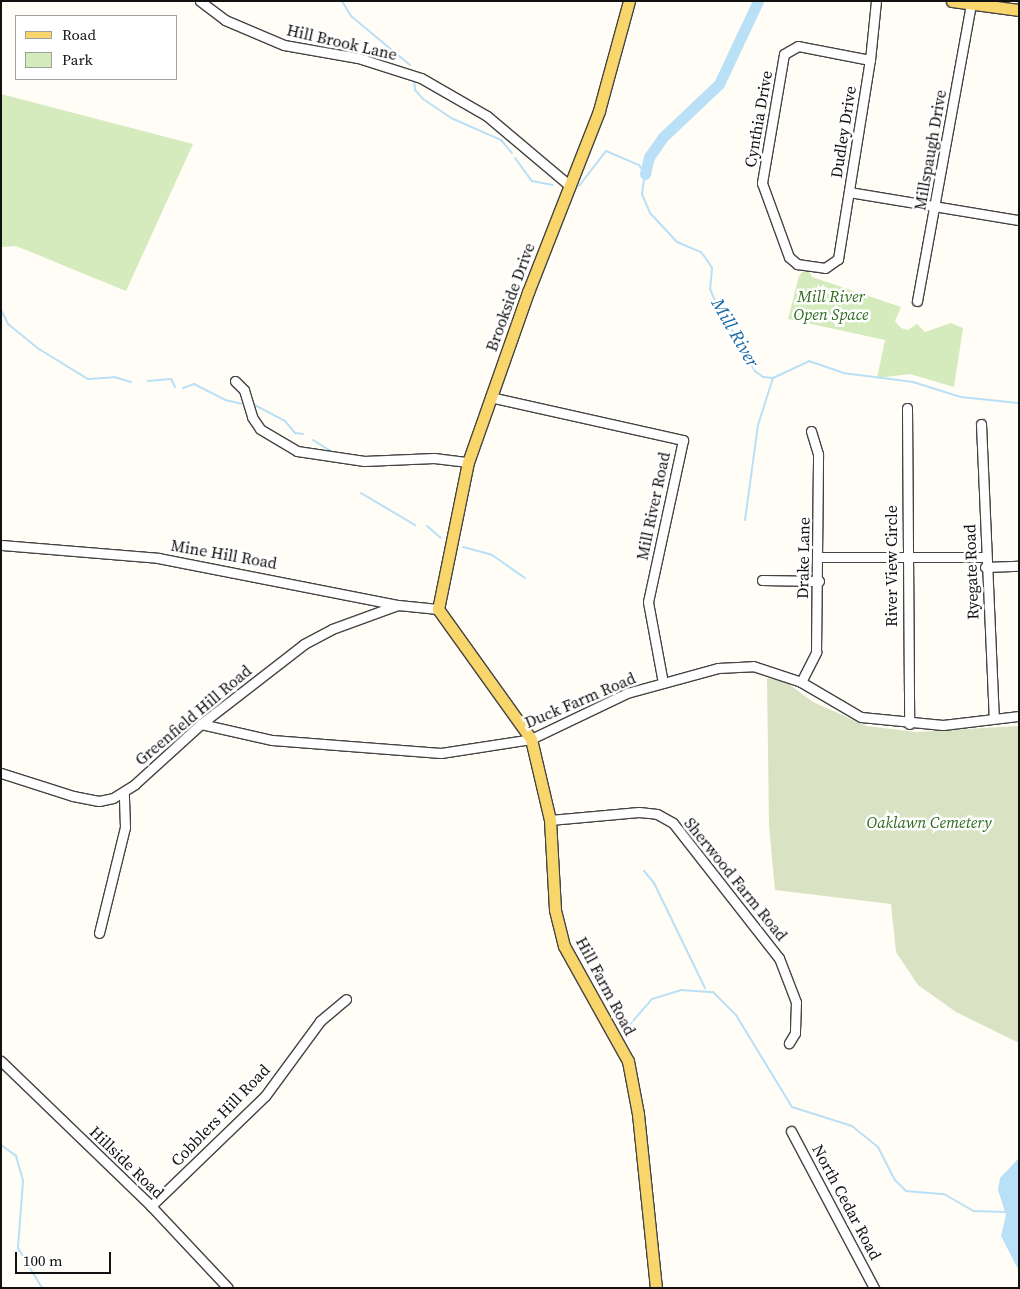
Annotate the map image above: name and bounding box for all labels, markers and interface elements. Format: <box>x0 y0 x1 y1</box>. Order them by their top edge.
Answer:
legend <box>15 15 178 80</box>
street label: Hill Brook Lane <box>285 20 399 64</box>
text: Road <box>62 24 96 45</box>
text: Park <box>62 49 93 70</box>
street label: Cynthia Drive <box>740 69 776 169</box>
street label: Dudley Drive <box>826 85 860 179</box>
street label: Millspaugh Drive <box>910 88 950 212</box>
street label: Brookside Drive <box>481 240 539 354</box>
park label: Mill River Open Space <box>793 286 869 324</box>
water label: Mill River <box>707 295 763 371</box>
street label: Mill River Road <box>632 450 674 562</box>
street label: River View Circle <box>881 505 901 627</box>
street label: Drake Lane <box>793 517 813 599</box>
street label: Ryegate Road <box>960 524 982 620</box>
street label: Mine Hill Road <box>169 535 279 573</box>
street label: Greenfield Hill Road <box>131 661 255 769</box>
street label: Duck Farm Road <box>522 668 638 732</box>
park label: Oaklawn Cemetery <box>866 812 992 832</box>
street label: Sherwood Farm Road <box>680 814 792 944</box>
street label: Hill Farm Road <box>572 934 640 1038</box>
street label: Cobblers Hill Road <box>167 1060 273 1170</box>
street label: Hillside Road <box>86 1122 168 1202</box>
street label: North Cedar Road <box>808 1141 886 1263</box>
scale bar <box>18 1242 114 1274</box>
text: 100 m <box>23 1250 63 1271</box>

